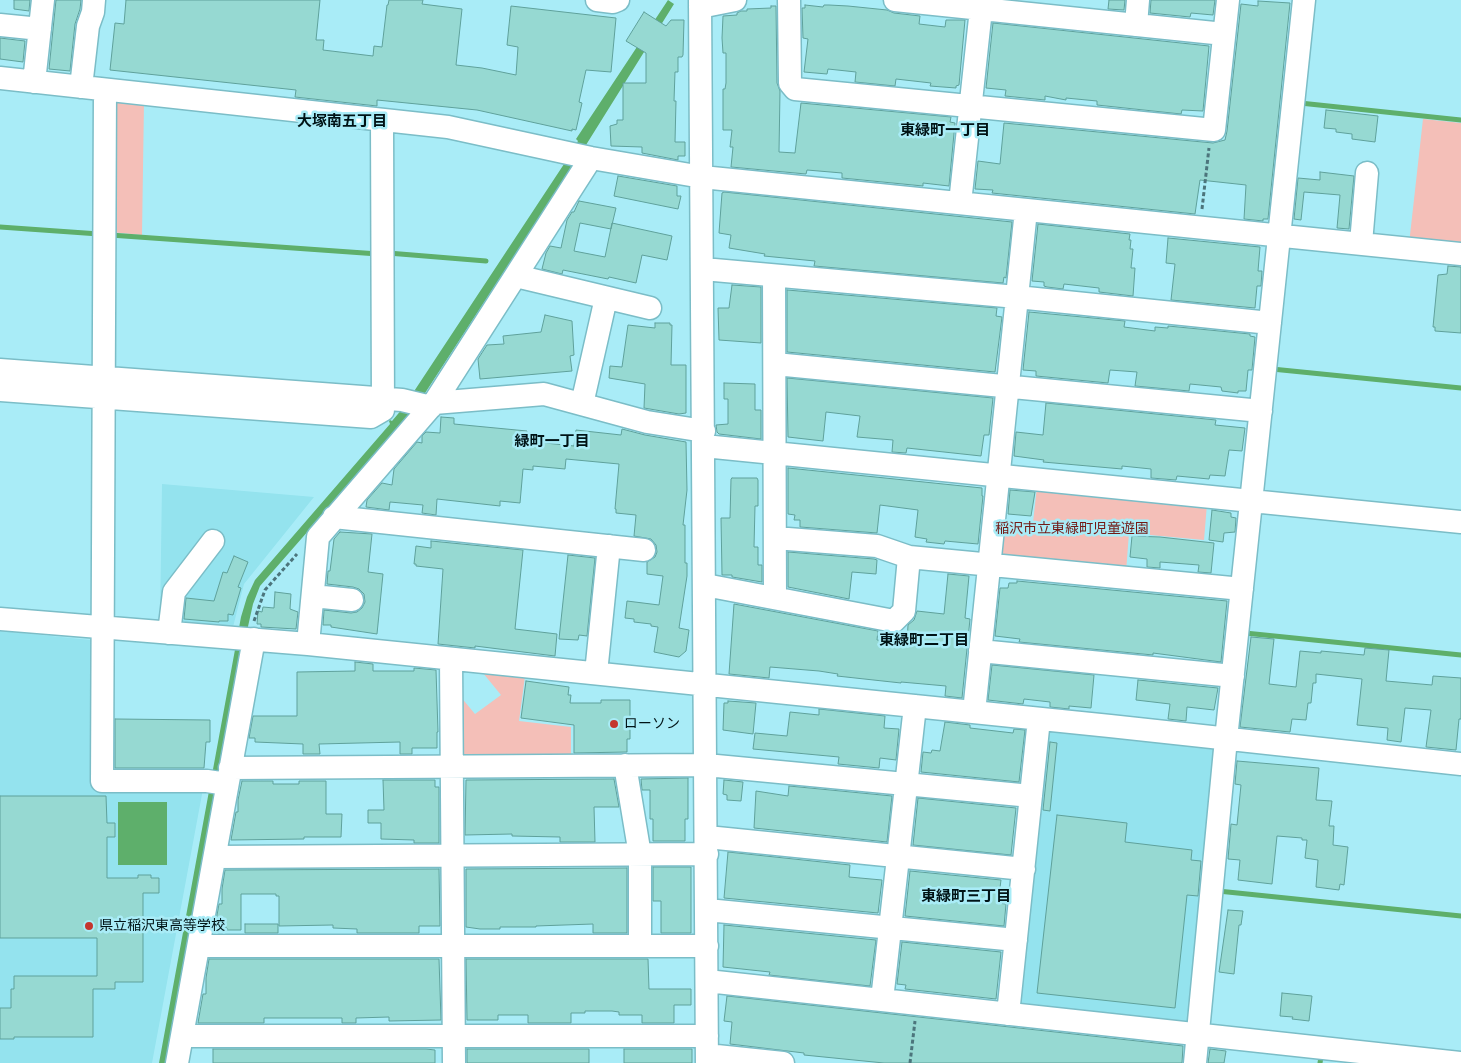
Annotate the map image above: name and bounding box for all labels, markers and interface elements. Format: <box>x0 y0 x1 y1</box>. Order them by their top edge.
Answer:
district label: 大塚南五丁目 <box>297 113 387 131</box>
district label: 東緑町一丁目 <box>900 122 990 140</box>
district label: 緑町一丁目 <box>515 433 589 451</box>
park label: 稲沢市立東緑町児童遊園 <box>995 521 1149 537</box>
district label: 東緑町二丁目 <box>879 632 969 650</box>
place label: ローソン <box>624 716 680 732</box>
marker: ローソン <box>608 718 620 730</box>
district label: 東緑町三丁目 <box>921 888 1011 906</box>
place label: 県立稲沢東高等学校 <box>99 918 225 934</box>
marker: 県立稲沢東高等学校 <box>83 920 95 932</box>

